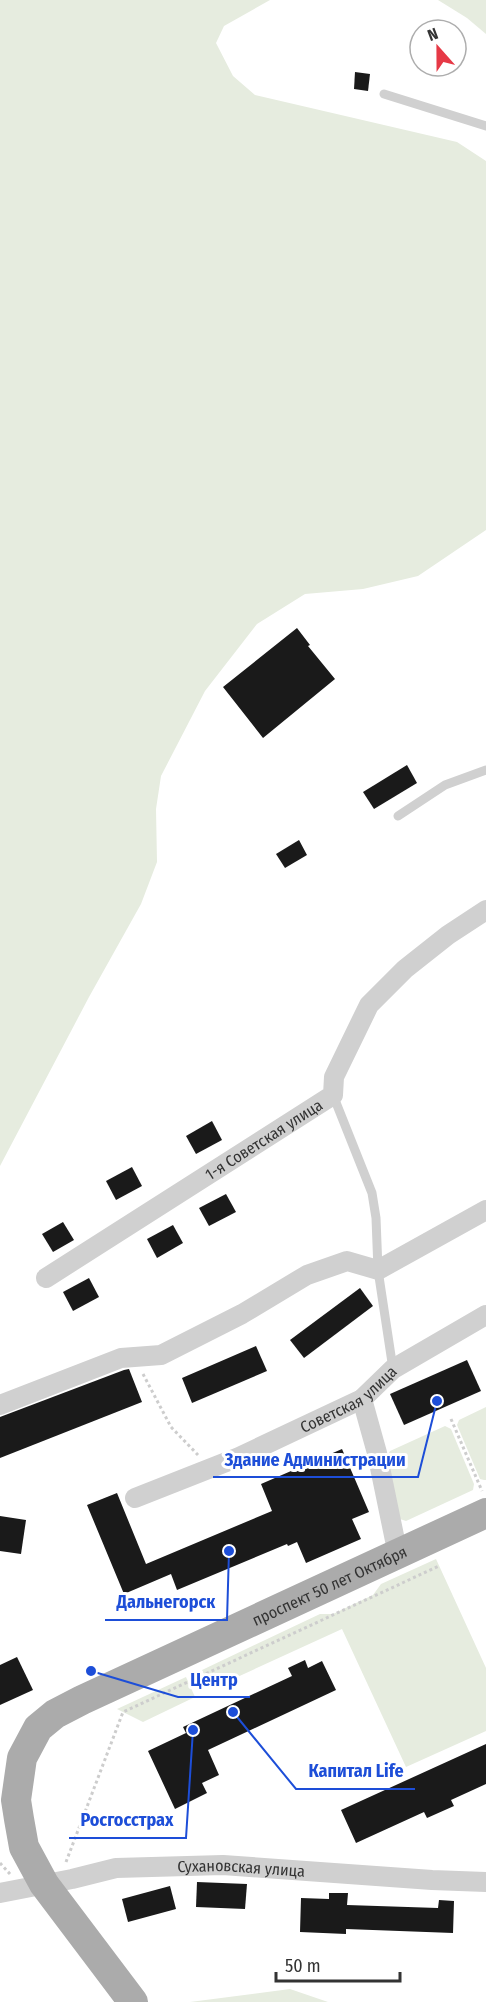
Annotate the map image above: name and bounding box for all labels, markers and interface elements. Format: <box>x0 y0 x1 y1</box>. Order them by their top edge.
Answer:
north arrow <box>408 18 468 78</box>
text: N <box>425 24 441 45</box>
street label: 1-я Советская улица <box>202 1095 326 1184</box>
street label: Советская улица <box>297 1362 401 1437</box>
callout: Здание Администрации <box>213 1441 418 1477</box>
text: Здание Администрации <box>223 1449 406 1471</box>
street label: проспект 50 лет Октября <box>249 1542 410 1630</box>
callout: Дальнегорск <box>105 1584 227 1620</box>
text: Дальнегорск <box>116 1591 216 1613</box>
callout: Центр <box>178 1661 250 1697</box>
text: Центр <box>190 1669 238 1691</box>
callout: Капитал Life <box>296 1753 415 1789</box>
text: Капитал Life <box>308 1760 404 1782</box>
callout: Росгосстрах <box>69 1802 186 1838</box>
text: Росгосстрах <box>80 1809 174 1831</box>
street label: Сухановская улица <box>177 1856 306 1881</box>
scale bar <box>276 1945 400 1983</box>
text: 50 m <box>285 1955 321 1977</box>

